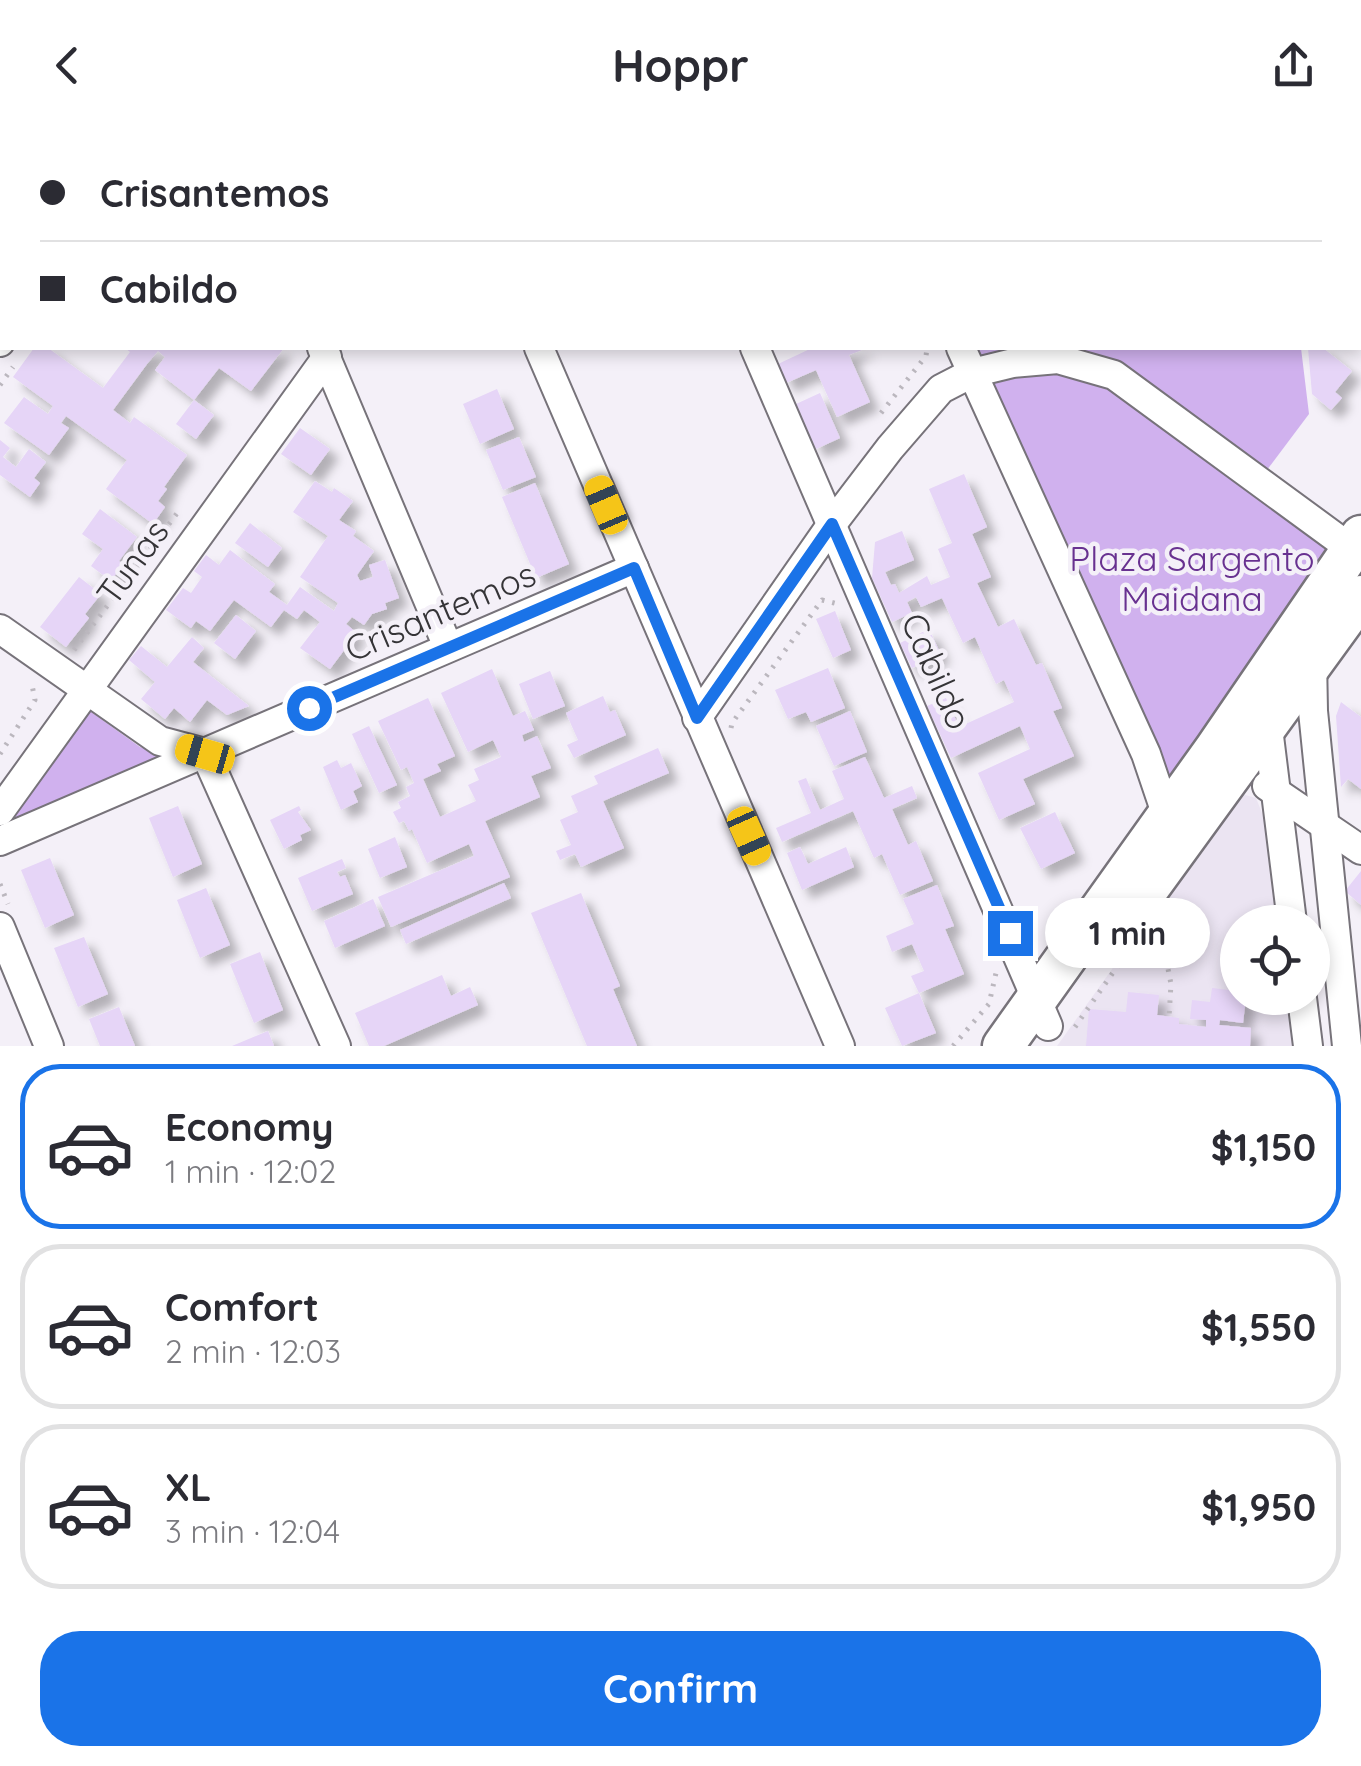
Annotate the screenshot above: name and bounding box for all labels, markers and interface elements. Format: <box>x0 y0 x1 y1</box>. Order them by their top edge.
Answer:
text: Hoppr <box>612 37 749 93</box>
icon: back <box>40 38 95 93</box>
icon: share <box>1266 38 1321 93</box>
text: Crisantemos <box>100 169 329 217</box>
text: Cabildo <box>100 265 238 313</box>
car <box>580 472 632 538</box>
street label: Tunas <box>86 511 178 613</box>
park label: Plaza Sargento Maidana <box>1069 536 1315 620</box>
street label: Crisantemos <box>338 551 542 671</box>
street label: Cabildo <box>892 606 982 736</box>
route start <box>287 686 332 731</box>
car <box>172 731 238 777</box>
car <box>723 802 775 870</box>
callout: 1 min <box>1045 898 1210 968</box>
map controls <box>1220 905 1330 1015</box>
button: locate <box>1220 905 1330 1015</box>
route end <box>988 911 1033 956</box>
text: 1 min <box>1089 913 1166 953</box>
icon: car <box>45 1102 135 1192</box>
text: Economy <box>165 1103 334 1151</box>
text: $1,150 <box>1211 1123 1316 1171</box>
text: 1 min · 12:02 <box>165 1151 336 1191</box>
icon: car <box>45 1282 135 1372</box>
text: Comfort <box>165 1283 319 1331</box>
text: $1,550 <box>1201 1303 1316 1351</box>
text: 2 min · 12:03 <box>165 1331 341 1371</box>
icon: car <box>45 1462 135 1552</box>
text: XL <box>165 1463 211 1511</box>
text: $1,950 <box>1201 1483 1316 1531</box>
text: 3 min · 12:04 <box>165 1511 340 1551</box>
button: Confirm <box>40 1631 1321 1746</box>

